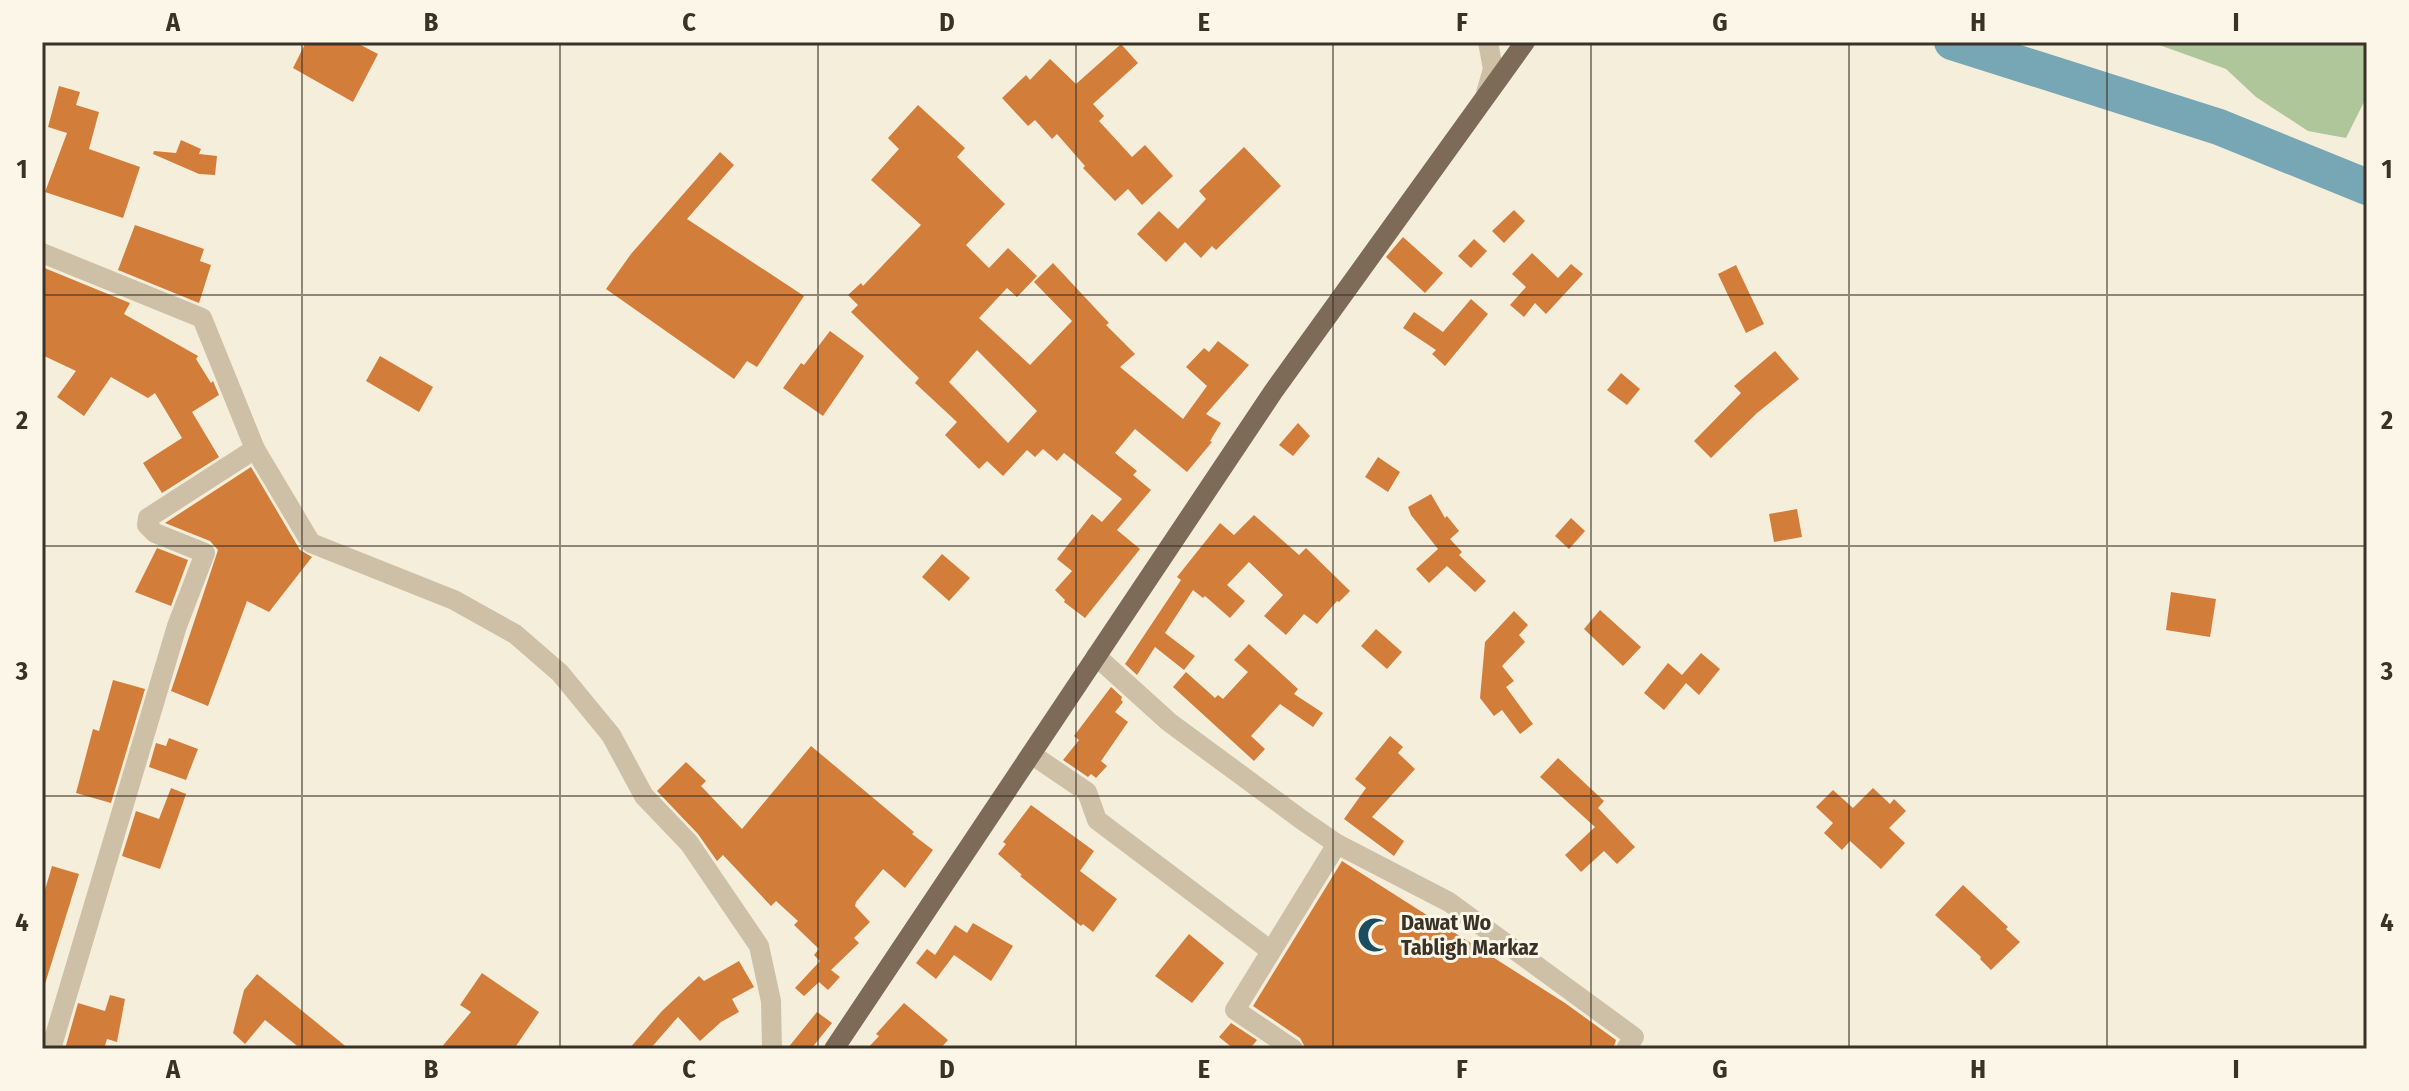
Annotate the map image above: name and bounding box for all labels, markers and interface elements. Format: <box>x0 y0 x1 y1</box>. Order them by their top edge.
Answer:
text: A <box>165 7 181 38</box>
text: B <box>424 7 439 38</box>
text: C <box>682 7 696 38</box>
text: D <box>939 7 955 38</box>
text: E <box>1198 7 1210 38</box>
text: F <box>1456 7 1468 38</box>
text: G <box>1712 7 1728 38</box>
text: H <box>1970 7 1986 38</box>
text: I <box>2233 7 2240 38</box>
text: 1 <box>17 154 28 185</box>
text: 1 <box>2382 154 2393 185</box>
text: 2 <box>15 405 28 436</box>
text: 2 <box>2380 405 2393 436</box>
text: 3 <box>15 656 28 687</box>
text: 3 <box>2380 656 2393 687</box>
text: 4 <box>15 907 29 938</box>
text: 4 <box>2380 907 2394 938</box>
place label: Dawat Wo Tabligh Markaz <box>1401 909 1538 961</box>
mosque icon: Dawat Wo Tabligh Markaz <box>1356 916 1394 954</box>
text: A <box>165 1054 181 1085</box>
text: B <box>424 1054 439 1085</box>
text: C <box>682 1054 696 1085</box>
text: D <box>939 1054 955 1085</box>
text: E <box>1198 1054 1210 1085</box>
text: F <box>1456 1054 1468 1085</box>
text: G <box>1712 1054 1728 1085</box>
text: H <box>1970 1054 1986 1085</box>
text: I <box>2233 1054 2240 1085</box>

